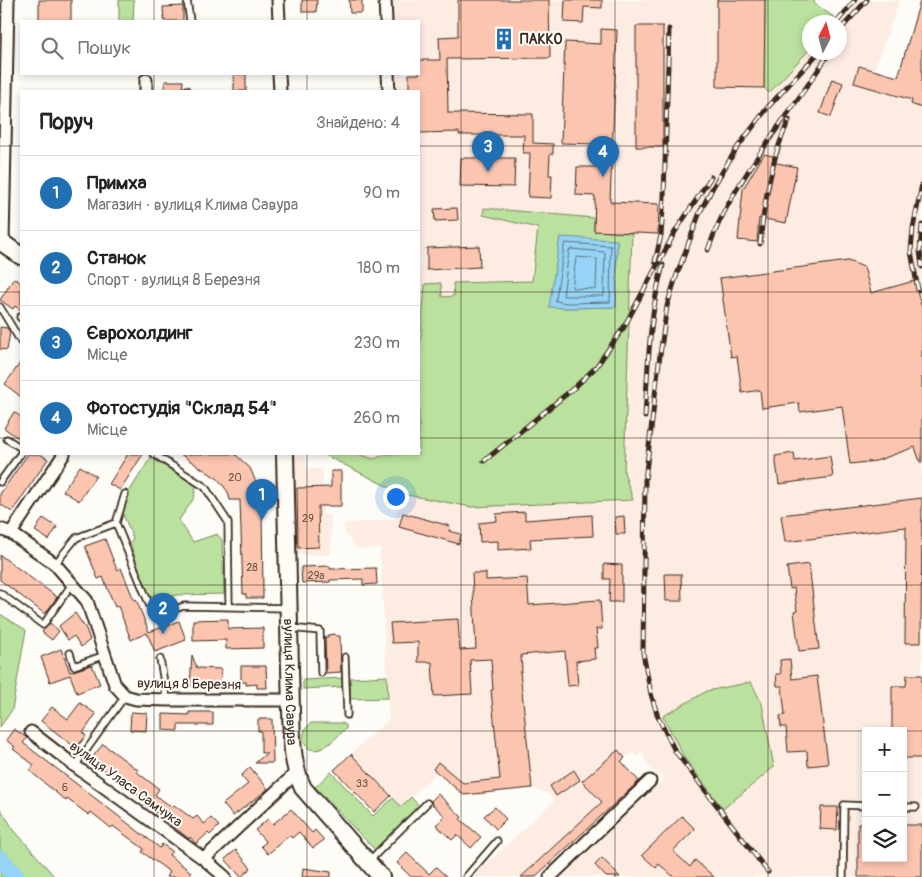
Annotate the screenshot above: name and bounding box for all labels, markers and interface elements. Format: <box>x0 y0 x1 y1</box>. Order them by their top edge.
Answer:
north arrow <box>802 15 847 60</box>
search box <box>20 20 420 75</box>
building icon: ПАККО <box>491 26 517 52</box>
place label: ПАККО <box>520 31 563 48</box>
icon: search <box>38 34 66 62</box>
text: Пошук <box>78 36 131 60</box>
text: Поруч <box>40 109 93 136</box>
text: Знайдено: 4 <box>316 113 400 133</box>
pin: 3 <box>472 131 504 172</box>
pin: 4 <box>587 136 619 177</box>
text: Примха <box>87 171 147 195</box>
text: 1 <box>53 183 59 203</box>
text: 90 m <box>363 183 400 203</box>
text: Магазин · вулиця Клима Савура <box>87 195 298 215</box>
text: Станок <box>87 246 147 270</box>
text: 2 <box>52 258 60 278</box>
text: 180 m <box>357 258 400 278</box>
text: Спорт · вулиця 8 Березня <box>87 270 260 290</box>
text: Єврохолдинг <box>87 321 192 345</box>
text: 3 <box>52 333 60 353</box>
text: 230 m <box>354 333 400 353</box>
text: Місце <box>87 345 127 365</box>
text: Фотостудія "Склад 54" <box>87 396 277 420</box>
text: 4 <box>51 408 61 428</box>
text: 260 m <box>353 408 400 428</box>
text: Місце <box>87 420 127 440</box>
house number: 20 <box>228 471 242 484</box>
pin: 1 <box>246 479 278 520</box>
your location <box>383 484 409 510</box>
house number: 29 <box>302 512 314 525</box>
house number: 28 <box>246 561 258 574</box>
house number: 29а <box>308 569 324 582</box>
pin: 2 <box>147 593 179 634</box>
street label: вулиця Клима Савура <box>280 618 301 746</box>
street label: вулиця 8 Березня <box>137 675 241 693</box>
map controls <box>862 727 907 862</box>
button: + <box>862 727 907 772</box>
street label: вулиця Уласа Самчука <box>66 737 186 831</box>
button: − <box>862 772 907 817</box>
house number: 33 <box>356 777 368 790</box>
house number: 6 <box>62 781 68 794</box>
button: layers <box>862 817 907 862</box>

